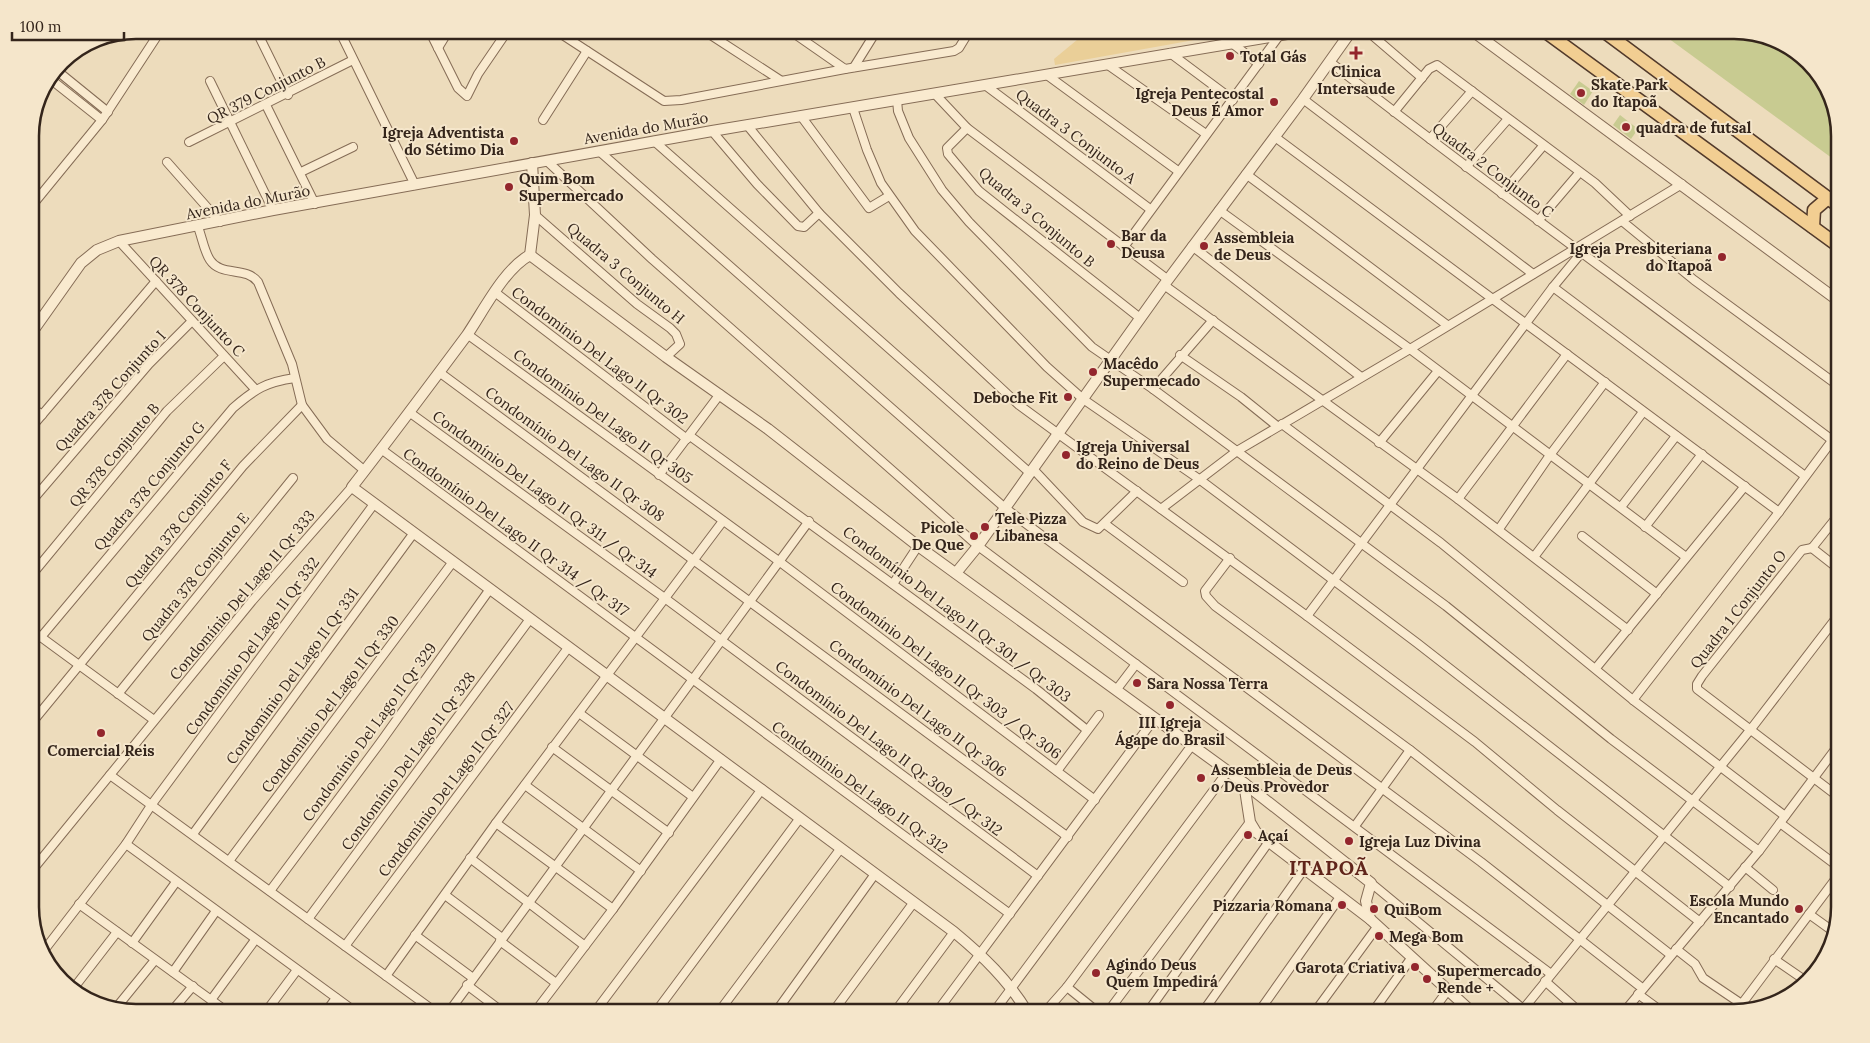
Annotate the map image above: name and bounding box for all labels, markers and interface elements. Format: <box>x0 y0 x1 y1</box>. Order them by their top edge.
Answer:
scale bar <box>12 10 125 42</box>
text: 100 m <box>20 17 61 36</box>
marker: Clinica Intersaude <box>1349 46 1363 60</box>
place label: Total Gás <box>1240 47 1307 66</box>
marker: Total Gás <box>1224 50 1236 62</box>
street label: QR 379 Conjunto B <box>203 52 329 128</box>
place label: Clinica Intersaude <box>1317 62 1395 98</box>
place label: Skate Park do Itapoã <box>1591 75 1668 111</box>
street label: Quadra 3 Conjunto A <box>1012 84 1141 188</box>
place label: Igreja Pentecostal Deus É Amor <box>1135 84 1265 120</box>
marker: Skate Park do Itapoã <box>1575 87 1587 99</box>
marker: Igreja Pentecostal Deus É Amor <box>1268 96 1280 108</box>
street label: Avenida do Murão <box>581 108 710 148</box>
street label: Quadra 2 Conjunto C <box>1429 118 1558 222</box>
place label: quadra de futsal <box>1636 118 1752 137</box>
marker: quadra de futsal <box>1620 121 1632 133</box>
place label: Igreja Adventista do Sétimo Dia <box>382 123 504 159</box>
marker: Igreja Adventista do Sétimo Dia <box>508 135 520 147</box>
street label: Quadra 3 Conjunto B <box>975 163 1099 271</box>
place label: Quim Bom Supermercado <box>519 169 624 205</box>
street label: Avenida do Murão <box>183 181 312 224</box>
marker: Quim Bom Supermercado <box>503 181 515 193</box>
street label: Quadra 3 Conjunto H <box>563 218 689 328</box>
place label: Bar da Deusa <box>1121 226 1167 262</box>
place label: Assembleia de Deus <box>1214 228 1295 264</box>
marker: Bar da Deusa <box>1105 238 1117 250</box>
place label: Igreja Presbiteriana do Itapoã <box>1569 239 1712 275</box>
marker: Assembleia de Deus <box>1198 240 1210 252</box>
street label: QR 378 Conjunto C <box>145 251 249 361</box>
marker: Igreja Presbiteriana do Itapoã <box>1716 251 1728 263</box>
street label: Condomínio Del Lago II Qr 302 <box>508 282 692 428</box>
street label: Quadra 378 Conjunto I <box>51 326 169 456</box>
street label: Condomínio Del Lago II Qr 305 <box>510 345 696 487</box>
place label: Macêdo Supermecado <box>1103 354 1201 390</box>
marker: Macêdo Supermecado <box>1087 366 1099 378</box>
street label: Condomínio Del Lago II Qr 308 <box>482 382 668 526</box>
place label: Deboche Fit <box>973 388 1059 407</box>
marker: Deboche Fit <box>1062 391 1074 403</box>
street label: QR 378 Conjunto B <box>65 399 163 511</box>
street label: Condomínio Del Lago II Qr 311 / Qr 314 <box>428 406 661 583</box>
street label: Quadra 378 Conjunto G <box>89 417 209 555</box>
place label: Igreja Universal do Reino de Deus <box>1076 437 1199 473</box>
street label: Condomínio Del Lago II Qr 314 / Qr 317 <box>399 444 633 621</box>
marker: Igreja Universal do Reino de Deus <box>1060 449 1072 461</box>
street label: Quadra 378 Conjunto F <box>120 456 236 592</box>
street label: Condomínio Del Lago II Qr 333 <box>165 506 319 684</box>
street label: Quadra 378 Conjunto E <box>137 508 253 646</box>
place label: Tele Pizza Libanesa <box>995 509 1067 545</box>
place label: Picole De Que <box>912 518 964 554</box>
marker: Tele Pizza Libanesa <box>979 521 991 533</box>
street label: Condomínio Del Lago II Qr 301 / Qr 303 <box>838 522 1075 707</box>
marker: Picole De Que <box>968 530 980 542</box>
street label: Quadra 1 Conjunto O <box>1686 546 1790 672</box>
street label: Condomínio Del Lago II Qr 332 <box>181 553 323 739</box>
street label: Condomínio Del Lago II Qr 303 / Qr 306 <box>826 577 1065 764</box>
street label: Condomínio Del Lago II Qr 331 <box>222 584 362 768</box>
street label: Condomínio Del Lago II Qr 330 <box>257 612 403 796</box>
street label: Condomínio Del Lago II Qr 306 <box>825 635 1011 781</box>
street label: Condomínio Del Lago II Qr 329 <box>298 639 440 825</box>
street label: Condomínio Del Lago II Qr 309 / Qr 312 <box>771 656 1007 841</box>
street label: Condomínio Del Lago II Qr 328 <box>337 668 479 854</box>
place label: Sara Nossa Terra <box>1147 674 1268 693</box>
marker: Sara Nossa Terra <box>1131 677 1143 689</box>
street label: Condomínio Del Lago II Qr 327 <box>374 698 518 880</box>
marker: III Igreja Ágape do Brasil <box>1164 699 1176 711</box>
place label: III Igreja Ágape do Brasil <box>1115 713 1225 749</box>
street label: Condomínio Del Lago II Qr 312 <box>768 717 952 857</box>
marker: Comercial Reis <box>95 727 107 739</box>
place label: Comercial Reis <box>47 741 155 760</box>
place label: Assembleia de Deus o Deus Provedor <box>1211 760 1352 796</box>
marker: Assembleia de Deus o Deus Provedor <box>1195 772 1207 784</box>
place label: Açaí <box>1258 826 1288 845</box>
marker: Açaí <box>1242 829 1254 841</box>
place label: Igreja Luz Divina <box>1359 832 1481 851</box>
marker: Igreja Luz Divina <box>1343 835 1355 847</box>
district label: ITAPOÃ <box>1289 855 1369 880</box>
place label: Escola Mundo Encantado <box>1689 891 1790 927</box>
place label: Pizzaria Romana <box>1213 896 1332 915</box>
marker: Pizzaria Romana <box>1336 899 1348 911</box>
place label: QuiBom <box>1384 900 1442 919</box>
marker: QuiBom <box>1368 903 1380 915</box>
marker: Escola Mundo Encantado <box>1793 903 1805 915</box>
place label: Mega Bom <box>1389 927 1464 946</box>
marker: Mega Bom <box>1373 930 1385 942</box>
place label: Agindo Deus Quem Impedirá <box>1106 955 1218 991</box>
place label: Garota Criativa <box>1295 958 1405 977</box>
marker: Garota Criativa <box>1409 961 1421 973</box>
place label: Supermercado Rende + <box>1437 961 1542 997</box>
marker: Agindo Deus Quem Impedirá <box>1090 967 1102 979</box>
marker: Supermercado Rende + <box>1421 973 1433 985</box>

